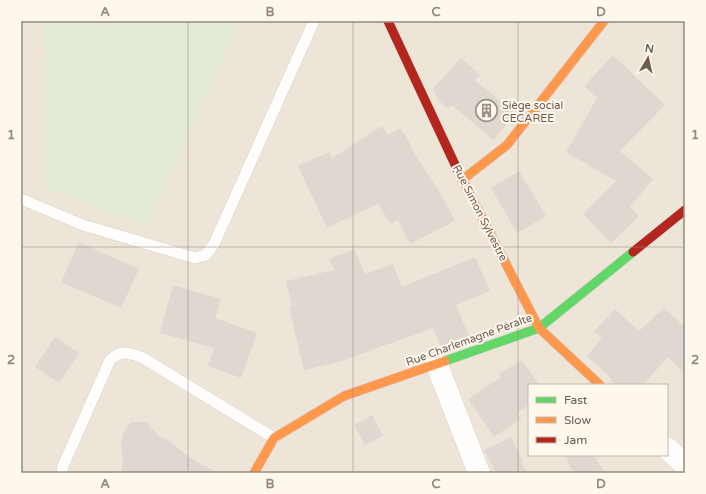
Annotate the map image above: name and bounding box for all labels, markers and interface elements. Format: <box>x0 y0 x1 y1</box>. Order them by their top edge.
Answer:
text: A <box>100 4 110 20</box>
text: B <box>265 4 275 20</box>
text: C <box>431 4 441 20</box>
text: D <box>596 4 606 20</box>
north arrow <box>628 38 668 78</box>
text: N <box>644 42 655 56</box>
building icon: Siège social CECAREE <box>473 98 499 124</box>
place label: Siège social CECAREE <box>502 99 563 125</box>
text: 1 <box>7 127 15 143</box>
text: 1 <box>691 127 699 143</box>
street label: Rue Simon Sylvestre <box>450 163 510 263</box>
street label: Rue Charlemagne Péralte <box>404 311 534 369</box>
text: 2 <box>7 352 15 368</box>
text: 2 <box>691 352 699 368</box>
legend <box>528 384 668 456</box>
text: Fast <box>564 393 588 407</box>
text: Slow <box>564 413 591 427</box>
text: Jam <box>564 433 587 447</box>
text: A <box>100 476 110 492</box>
text: B <box>265 476 275 492</box>
text: C <box>431 476 441 492</box>
text: D <box>596 476 606 492</box>

